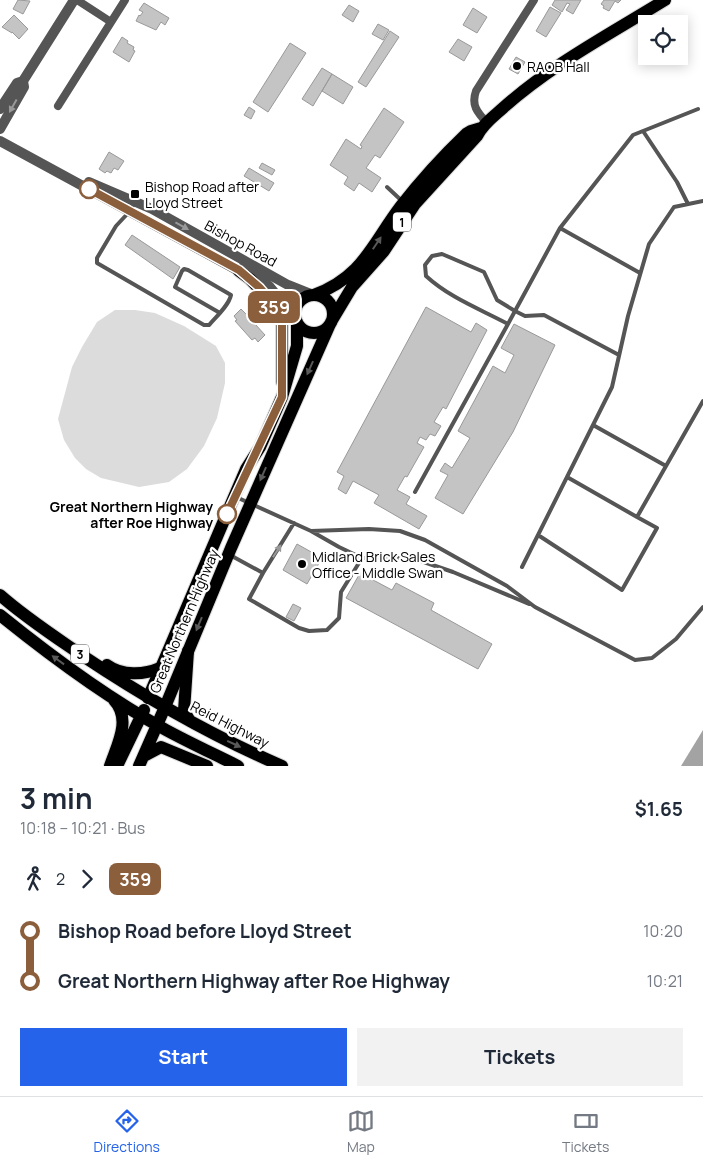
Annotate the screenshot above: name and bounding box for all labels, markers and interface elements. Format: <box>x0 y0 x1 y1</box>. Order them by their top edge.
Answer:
map controls <box>638 15 688 65</box>
button: locate <box>638 15 688 65</box>
place label: RAOB Hall <box>527 57 590 76</box>
marker: RAOB Hall <box>511 60 523 72</box>
one-way arrow <box>9 99 18 112</box>
place label: Bishop Road after Lloyd Street <box>145 177 259 212</box>
unlabelled marker <box>79 179 99 199</box>
marker: Bishop Road after Lloyd Street <box>129 188 141 200</box>
road number: 1 <box>393 212 411 232</box>
street label: Bishop Road <box>201 215 281 271</box>
one-way arrow <box>175 221 188 230</box>
one-way arrow <box>372 236 382 249</box>
line badge: 359 <box>245 291 303 323</box>
text: 359 <box>258 295 290 319</box>
one-way arrow <box>305 361 313 375</box>
one-way arrow <box>259 467 267 481</box>
place label: Great Northern Highway after Roe Highway <box>50 497 213 532</box>
marker: Great Northern Highway after Roe Highway <box>217 504 237 524</box>
one-way arrow <box>273 545 282 558</box>
street label: Great Northern Highway <box>145 546 223 696</box>
place label: Midland Brick Sales Office - Middle Swan <box>312 547 443 582</box>
marker: Midland Brick Sales Office - Middle Swan <box>296 558 308 570</box>
one-way arrow <box>195 617 203 631</box>
road number: 3 <box>71 644 89 664</box>
one-way arrow <box>51 655 65 665</box>
street label: Reid Highway <box>187 696 273 752</box>
one-way arrow <box>227 740 242 748</box>
text: 3 min <box>20 779 92 817</box>
text: $1.65 <box>635 796 683 822</box>
text: 10:18 – 10:21 · Bus <box>20 817 145 839</box>
icon: walk <box>20 865 48 893</box>
icon: forward <box>73 865 101 893</box>
text: 359 <box>119 867 151 891</box>
text: 2 <box>56 868 65 890</box>
text: Bishop Road before Lloyd Street <box>58 918 352 944</box>
text: 10:20 <box>643 920 683 942</box>
text: Great Northern Highway after Roe Highway <box>58 968 450 994</box>
text: 10:21 <box>647 970 683 992</box>
button: Start <box>20 1028 347 1086</box>
button: Tickets <box>357 1028 683 1086</box>
tab: Directions <box>94 1107 160 1156</box>
tab: Map <box>347 1107 375 1156</box>
tab: Tickets <box>562 1107 609 1156</box>

